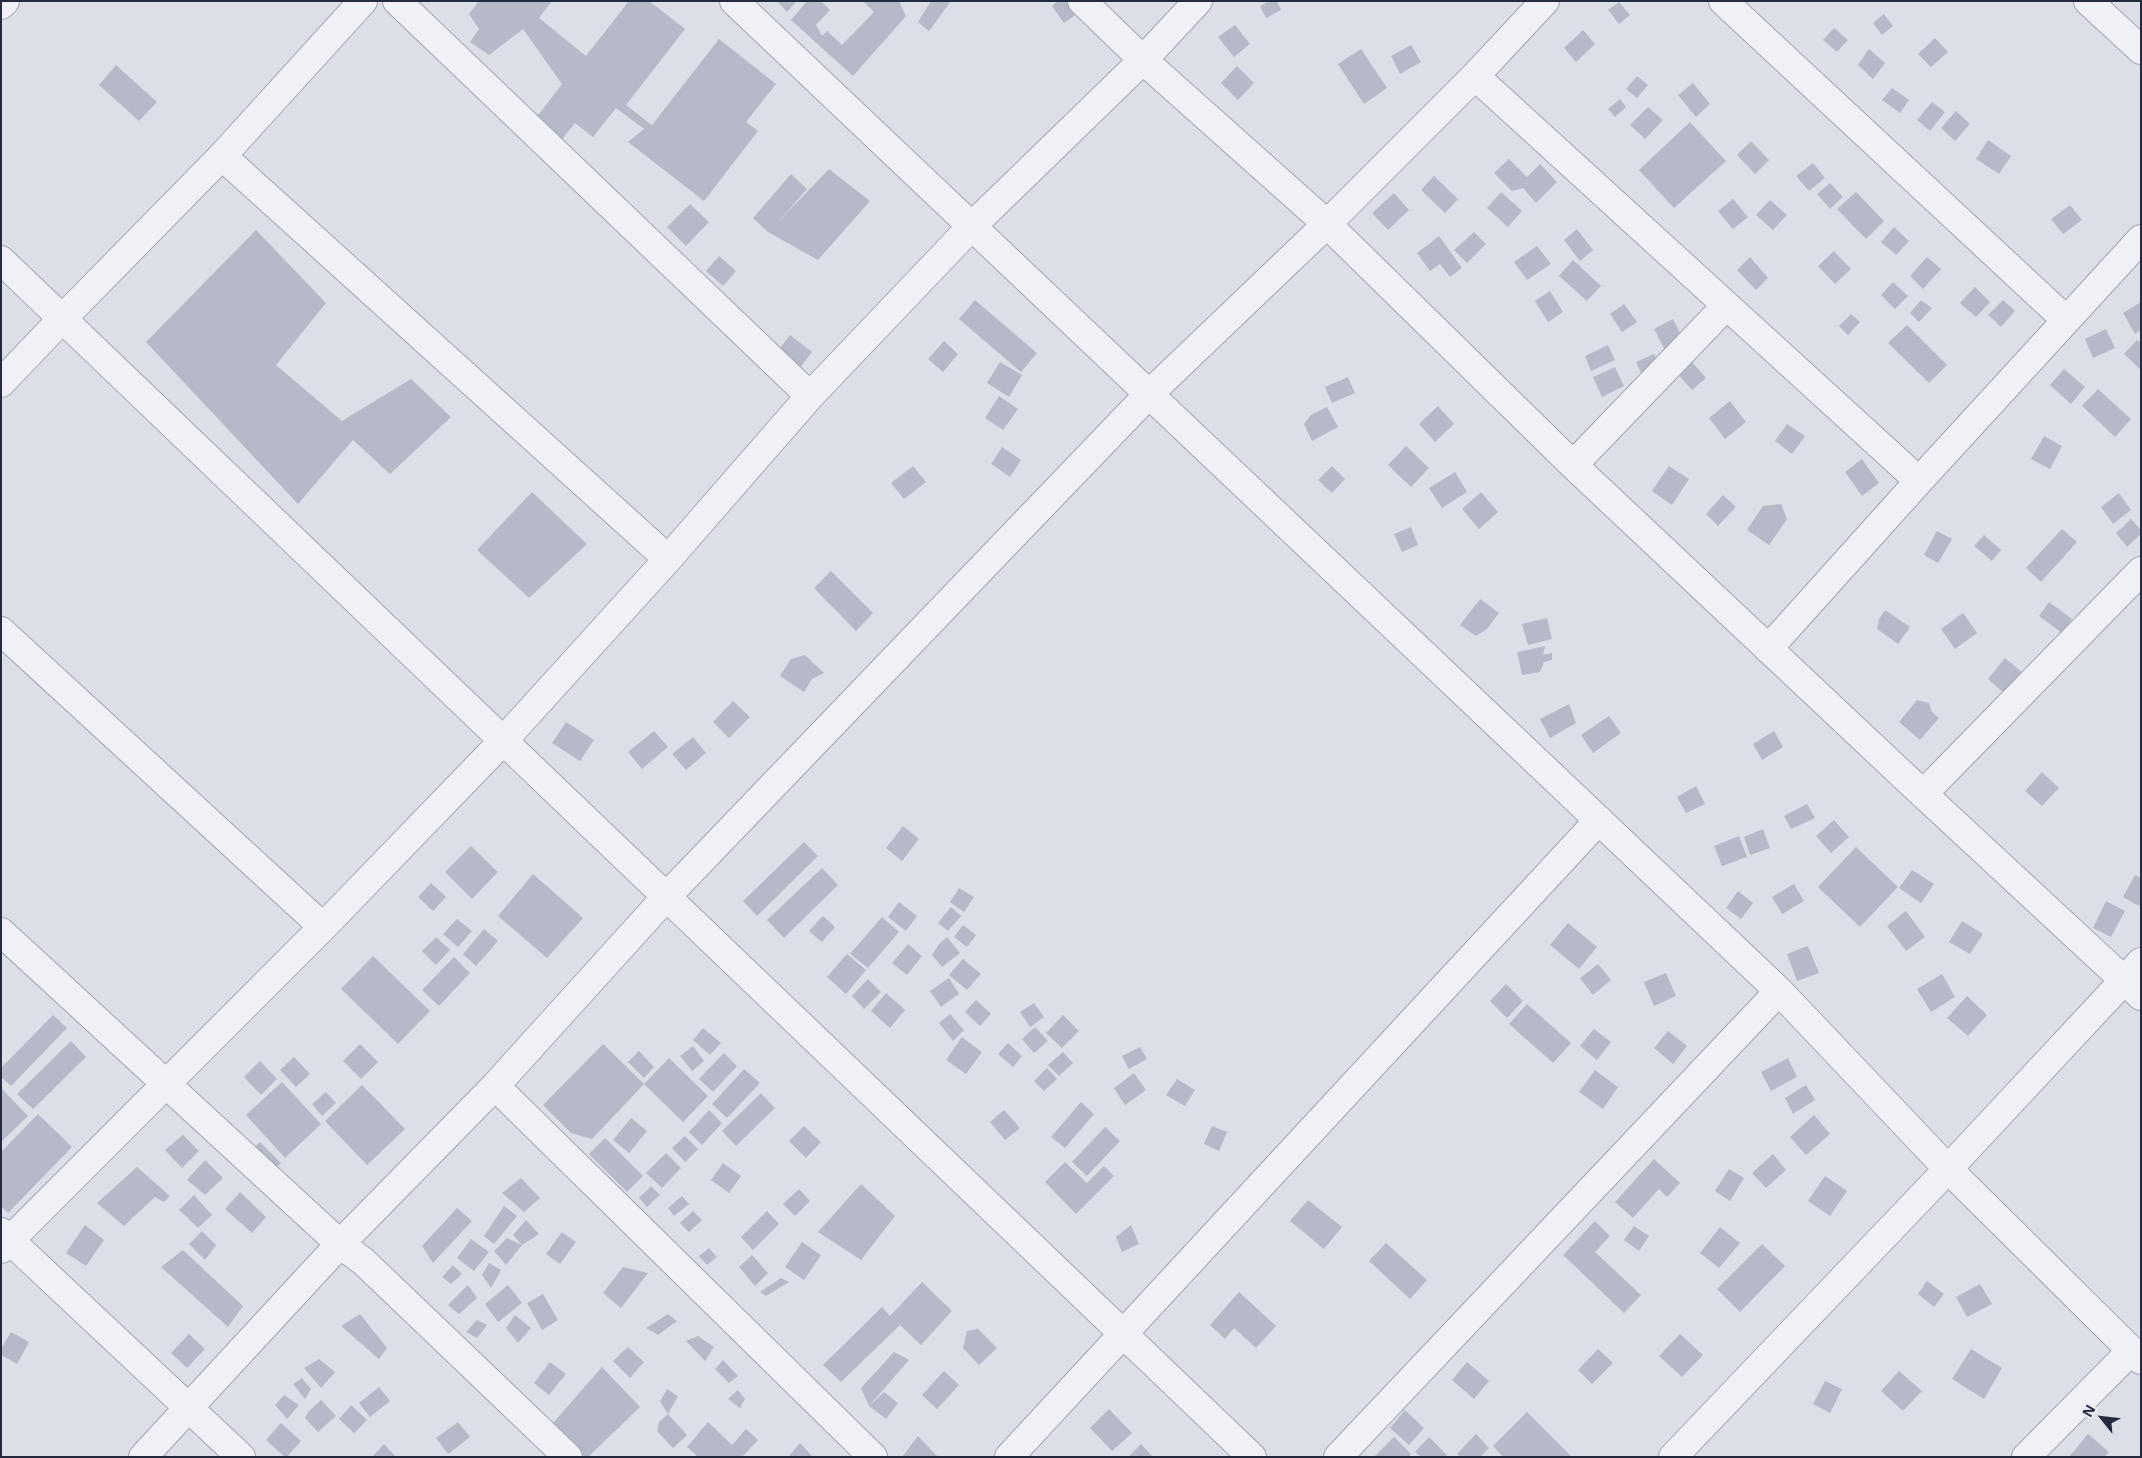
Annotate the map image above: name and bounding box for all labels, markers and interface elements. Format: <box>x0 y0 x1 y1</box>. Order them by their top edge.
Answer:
north arrow <box>2077 1393 2127 1443</box>
text: N <box>2077 1401 2100 1420</box>

